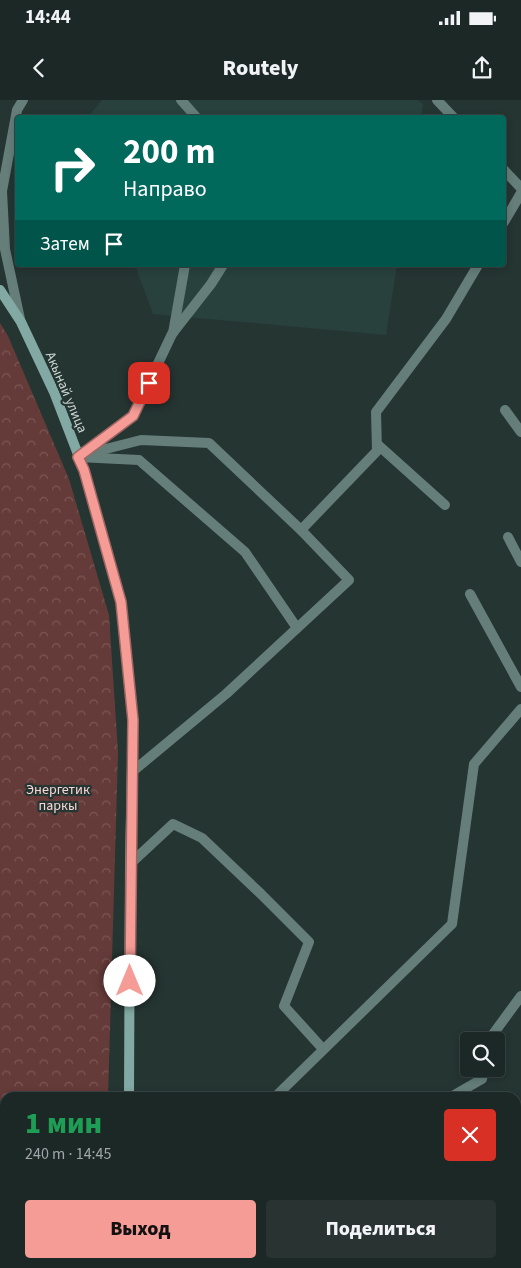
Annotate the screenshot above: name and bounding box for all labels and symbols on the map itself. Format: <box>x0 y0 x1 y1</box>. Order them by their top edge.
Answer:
street label: Акынай улица <box>40 349 92 436</box>
pin <box>128 362 170 404</box>
park label: Энергетик паркы <box>26 780 90 816</box>
position arrow <box>103 954 155 1006</box>

